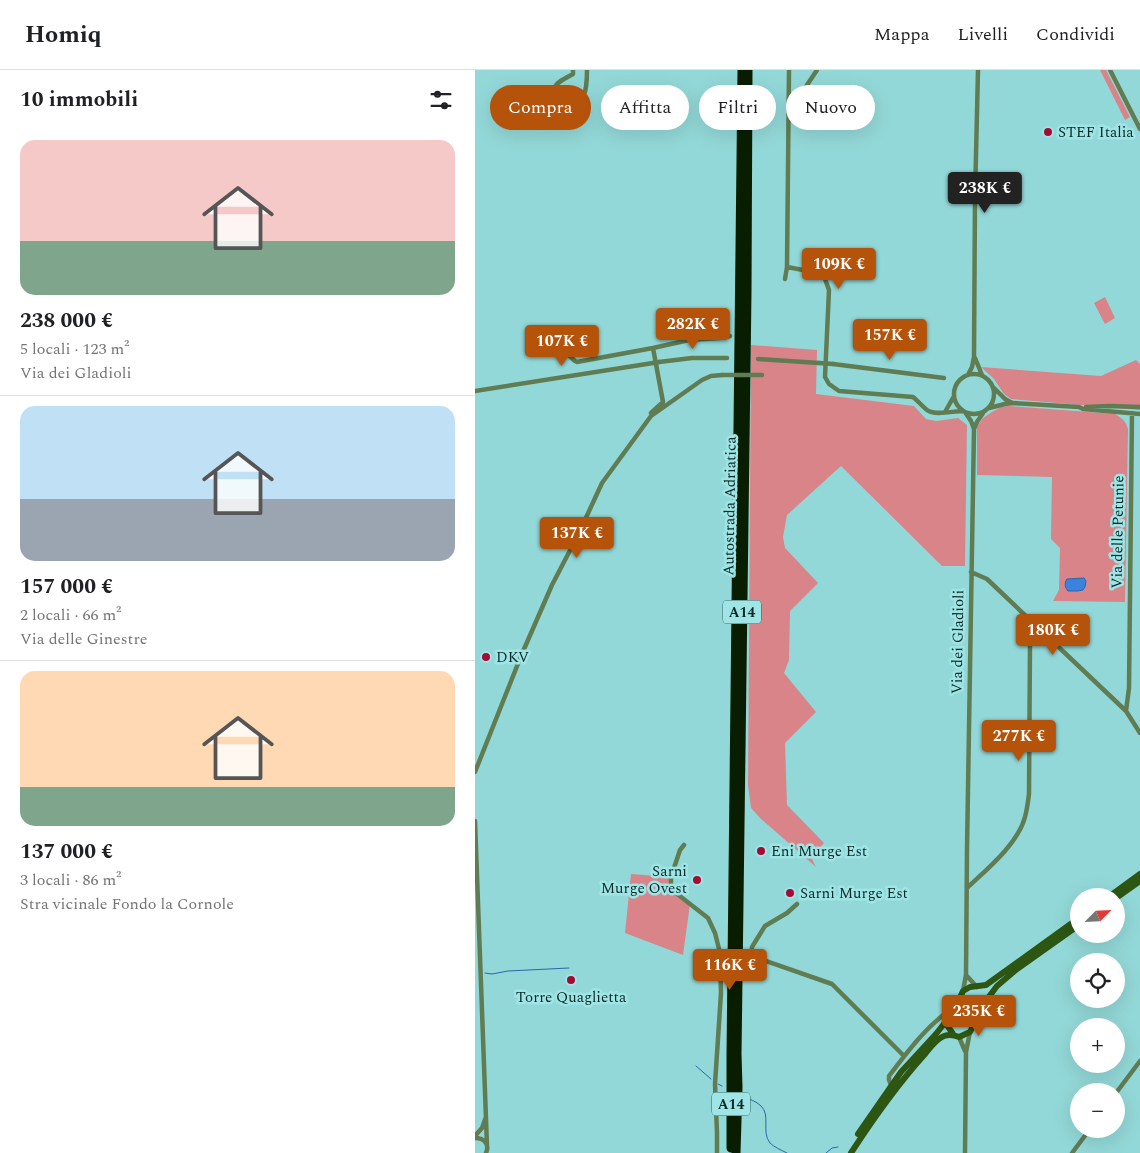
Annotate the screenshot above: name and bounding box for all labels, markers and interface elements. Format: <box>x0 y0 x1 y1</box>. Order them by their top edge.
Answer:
text: Homiq <box>25 17 102 53</box>
text: Mappa <box>874 21 929 48</box>
text: Livelli <box>957 21 1008 48</box>
text: Condividi <box>1036 21 1115 48</box>
text: 10 immobili <box>20 84 138 116</box>
chip: Compra <box>490 85 591 130</box>
chip: Affitta <box>601 85 689 130</box>
chip: Filtri <box>699 85 776 130</box>
chip: Nuovo <box>786 85 875 130</box>
icon: filters <box>427 86 455 114</box>
place label: STEF Italia <box>1058 121 1134 144</box>
marker: STEF Italia <box>1042 126 1054 138</box>
pin: 238K € <box>944 172 1026 214</box>
icon: home <box>193 173 283 263</box>
text: 238K € <box>959 176 1011 200</box>
pin: 109K € <box>798 248 880 290</box>
text: 109K € <box>813 252 865 276</box>
text: 238 000 € <box>20 305 113 337</box>
pin: 282K € <box>652 308 734 350</box>
text: 282K € <box>667 312 719 336</box>
pin: 157K € <box>849 318 931 361</box>
text: 157K € <box>864 323 916 347</box>
pin: 107K € <box>521 324 603 367</box>
text: 107K € <box>536 329 588 353</box>
text: 5 locali · 123 m² <box>20 337 129 361</box>
text: Via dei Gladioli <box>20 361 132 385</box>
street label: Autostrada Adriatica <box>717 435 743 576</box>
icon: home <box>193 438 283 528</box>
street label: Via delle Petunie <box>1106 475 1130 589</box>
pin: 137K € <box>536 516 618 559</box>
text: 137K € <box>551 521 603 545</box>
text: 157 000 € <box>20 571 113 603</box>
street label: Via dei Gladioli <box>946 590 970 694</box>
road number: A14 <box>723 600 761 624</box>
text: 2 locali · 66 m² <box>20 603 121 627</box>
pin: 180K € <box>1012 614 1094 656</box>
text: 180K € <box>1027 618 1079 642</box>
text: Via delle Ginestre <box>20 627 148 651</box>
place label: DKV <box>496 646 529 669</box>
marker: DKV <box>480 651 492 663</box>
icon: home <box>193 703 283 793</box>
pin: 277K € <box>978 720 1060 762</box>
text: 277K € <box>993 724 1045 748</box>
text: 137 000 € <box>20 836 113 868</box>
place label: Eni Murge Est <box>771 840 867 863</box>
marker: Eni Murge Est <box>755 845 767 857</box>
place label: Sarni Murge Ovest <box>601 860 687 900</box>
text: 3 locali · 86 m² <box>20 868 121 892</box>
marker: Sarni Murge Ovest <box>691 874 703 886</box>
place label: Sarni Murge Est <box>800 882 908 905</box>
marker: Sarni Murge Est <box>784 887 796 899</box>
north arrow <box>1070 888 1125 942</box>
map controls <box>1070 888 1125 1138</box>
text: Stra vicinale Fondo la Cornole <box>20 892 234 916</box>
pin: 116K € <box>689 948 771 991</box>
text: 116K € <box>704 953 756 977</box>
button: locate <box>1070 953 1125 1008</box>
marker: Torre Quaglietta <box>565 974 577 986</box>
place label: Torre Quaglietta <box>516 986 627 1009</box>
pin: 235K € <box>938 994 1020 1037</box>
text: 235K € <box>953 999 1005 1023</box>
button: + <box>1070 1018 1125 1073</box>
button: − <box>1070 1083 1125 1138</box>
road number: A14 <box>712 1092 750 1116</box>

